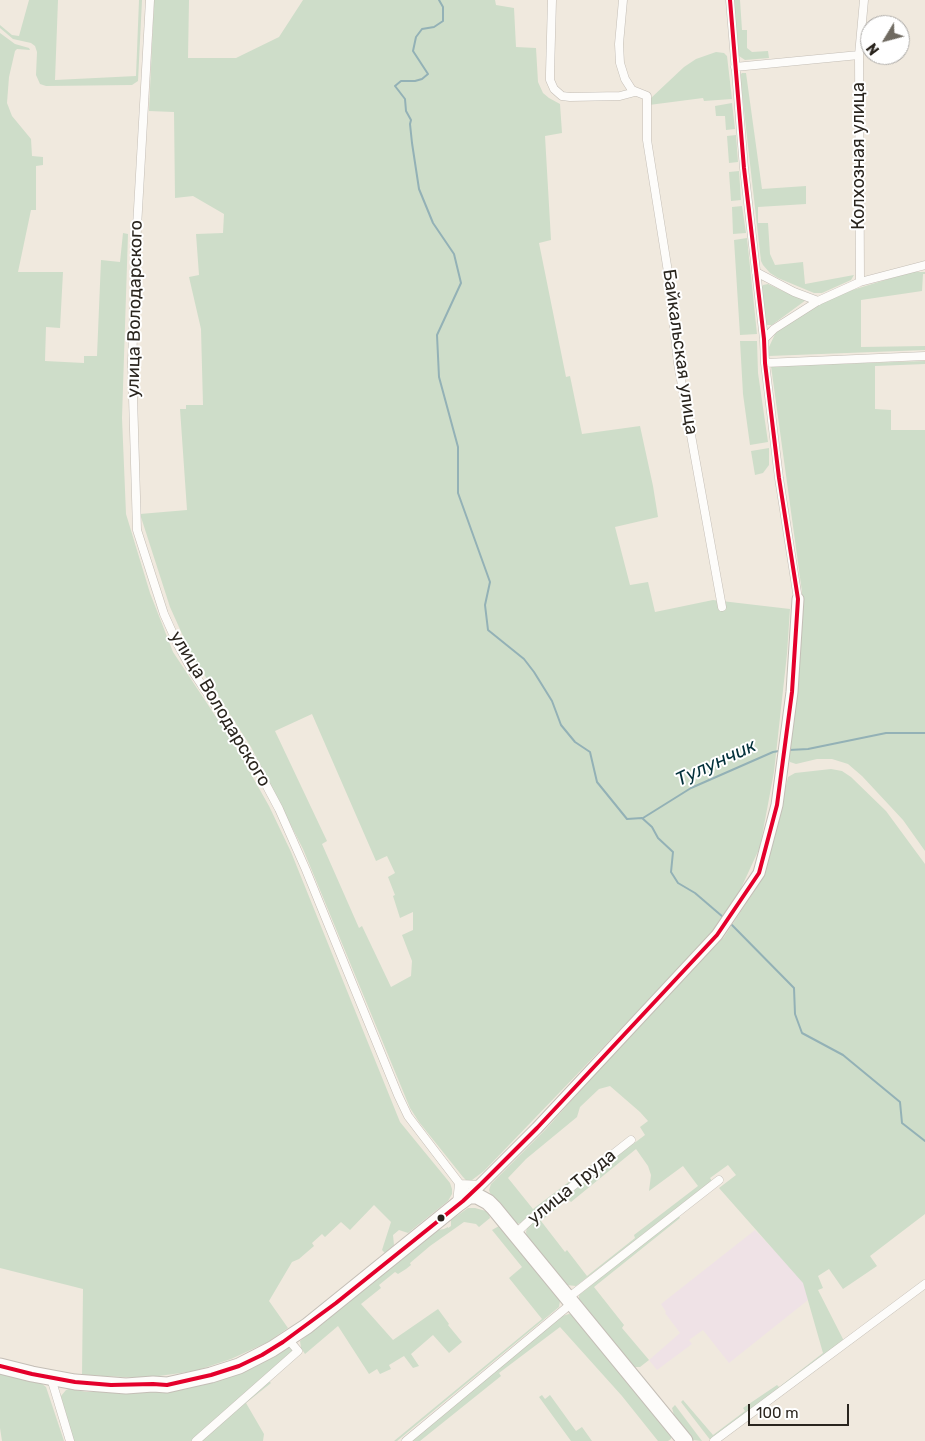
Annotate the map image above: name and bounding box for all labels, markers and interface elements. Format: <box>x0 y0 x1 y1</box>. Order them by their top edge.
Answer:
north arrow <box>860 15 910 65</box>
text: N <box>864 40 883 58</box>
street label: Колхозная улица <box>848 82 870 230</box>
street label: улица Володарского <box>123 220 147 398</box>
street label: Байкальская улица <box>658 268 702 436</box>
street label: улица Володарского <box>165 627 275 791</box>
water label: Тулунчик <box>672 734 760 792</box>
street label: улица Труда <box>523 1145 621 1229</box>
unlabelled marker <box>436 1213 446 1223</box>
scale bar <box>750 1394 851 1426</box>
text: 100 m <box>756 1404 798 1422</box>

